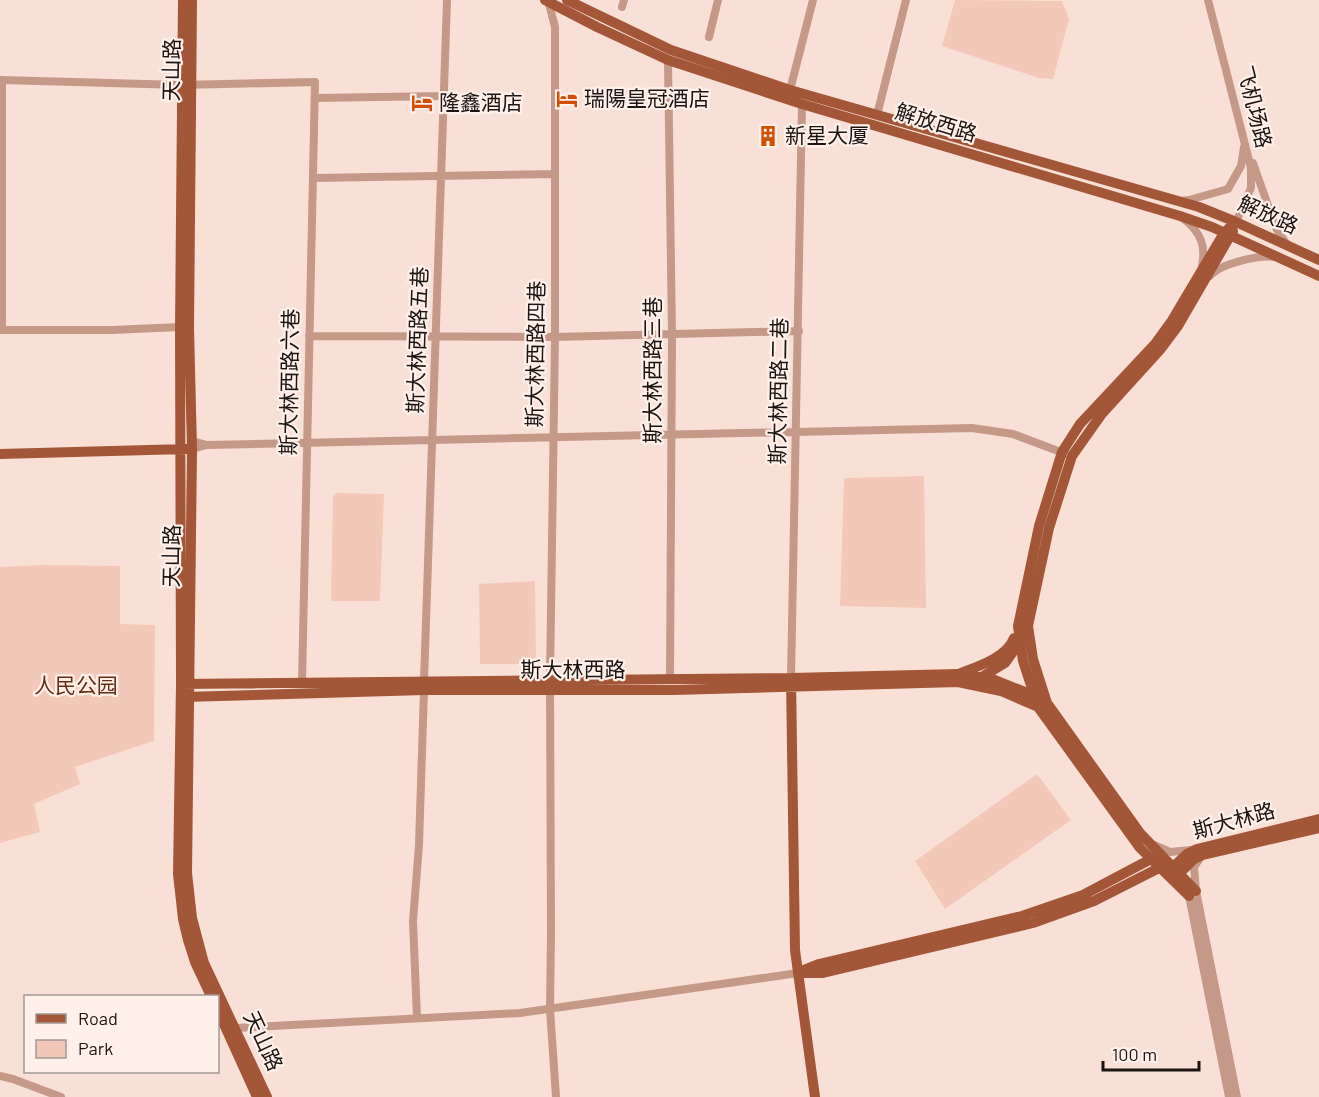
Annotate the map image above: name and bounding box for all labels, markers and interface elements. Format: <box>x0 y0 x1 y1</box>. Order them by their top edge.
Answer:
street label: 天山路 <box>157 38 184 102</box>
street label: 飞机场路 <box>1233 63 1278 150</box>
place label: 瑞陽皇冠酒店 <box>584 85 710 110</box>
hotel icon: 瑞陽皇冠酒店 <box>555 87 579 111</box>
place label: 隆鑫酒店 <box>439 89 523 114</box>
hotel icon: 隆鑫酒店 <box>410 91 434 115</box>
street label: 解放西路 <box>893 97 980 146</box>
place label: 新星大厦 <box>785 122 869 147</box>
building icon: 新星大厦 <box>756 124 780 148</box>
street label: 解放路 <box>1235 189 1302 238</box>
street label: 斯大林西路五巷 <box>401 266 432 414</box>
street label: 斯大林西路四巷 <box>521 280 548 428</box>
street label: 斯大林西路三巷 <box>639 297 664 444</box>
street label: 斯大林西路六巷 <box>275 308 302 456</box>
street label: 斯大林西路二巷 <box>764 317 791 465</box>
street label: 天山路 <box>157 524 184 588</box>
street label: 斯大林西路 <box>521 656 626 681</box>
park label: 人民公园 <box>34 672 118 697</box>
street label: 斯大林路 <box>1190 797 1277 842</box>
legend <box>24 995 219 1073</box>
text: Road <box>78 1007 118 1029</box>
street label: 天山路 <box>240 1007 289 1074</box>
scale bar <box>1103 1034 1199 1072</box>
text: Park <box>78 1037 113 1059</box>
text: 100 m <box>1112 1043 1157 1065</box>

